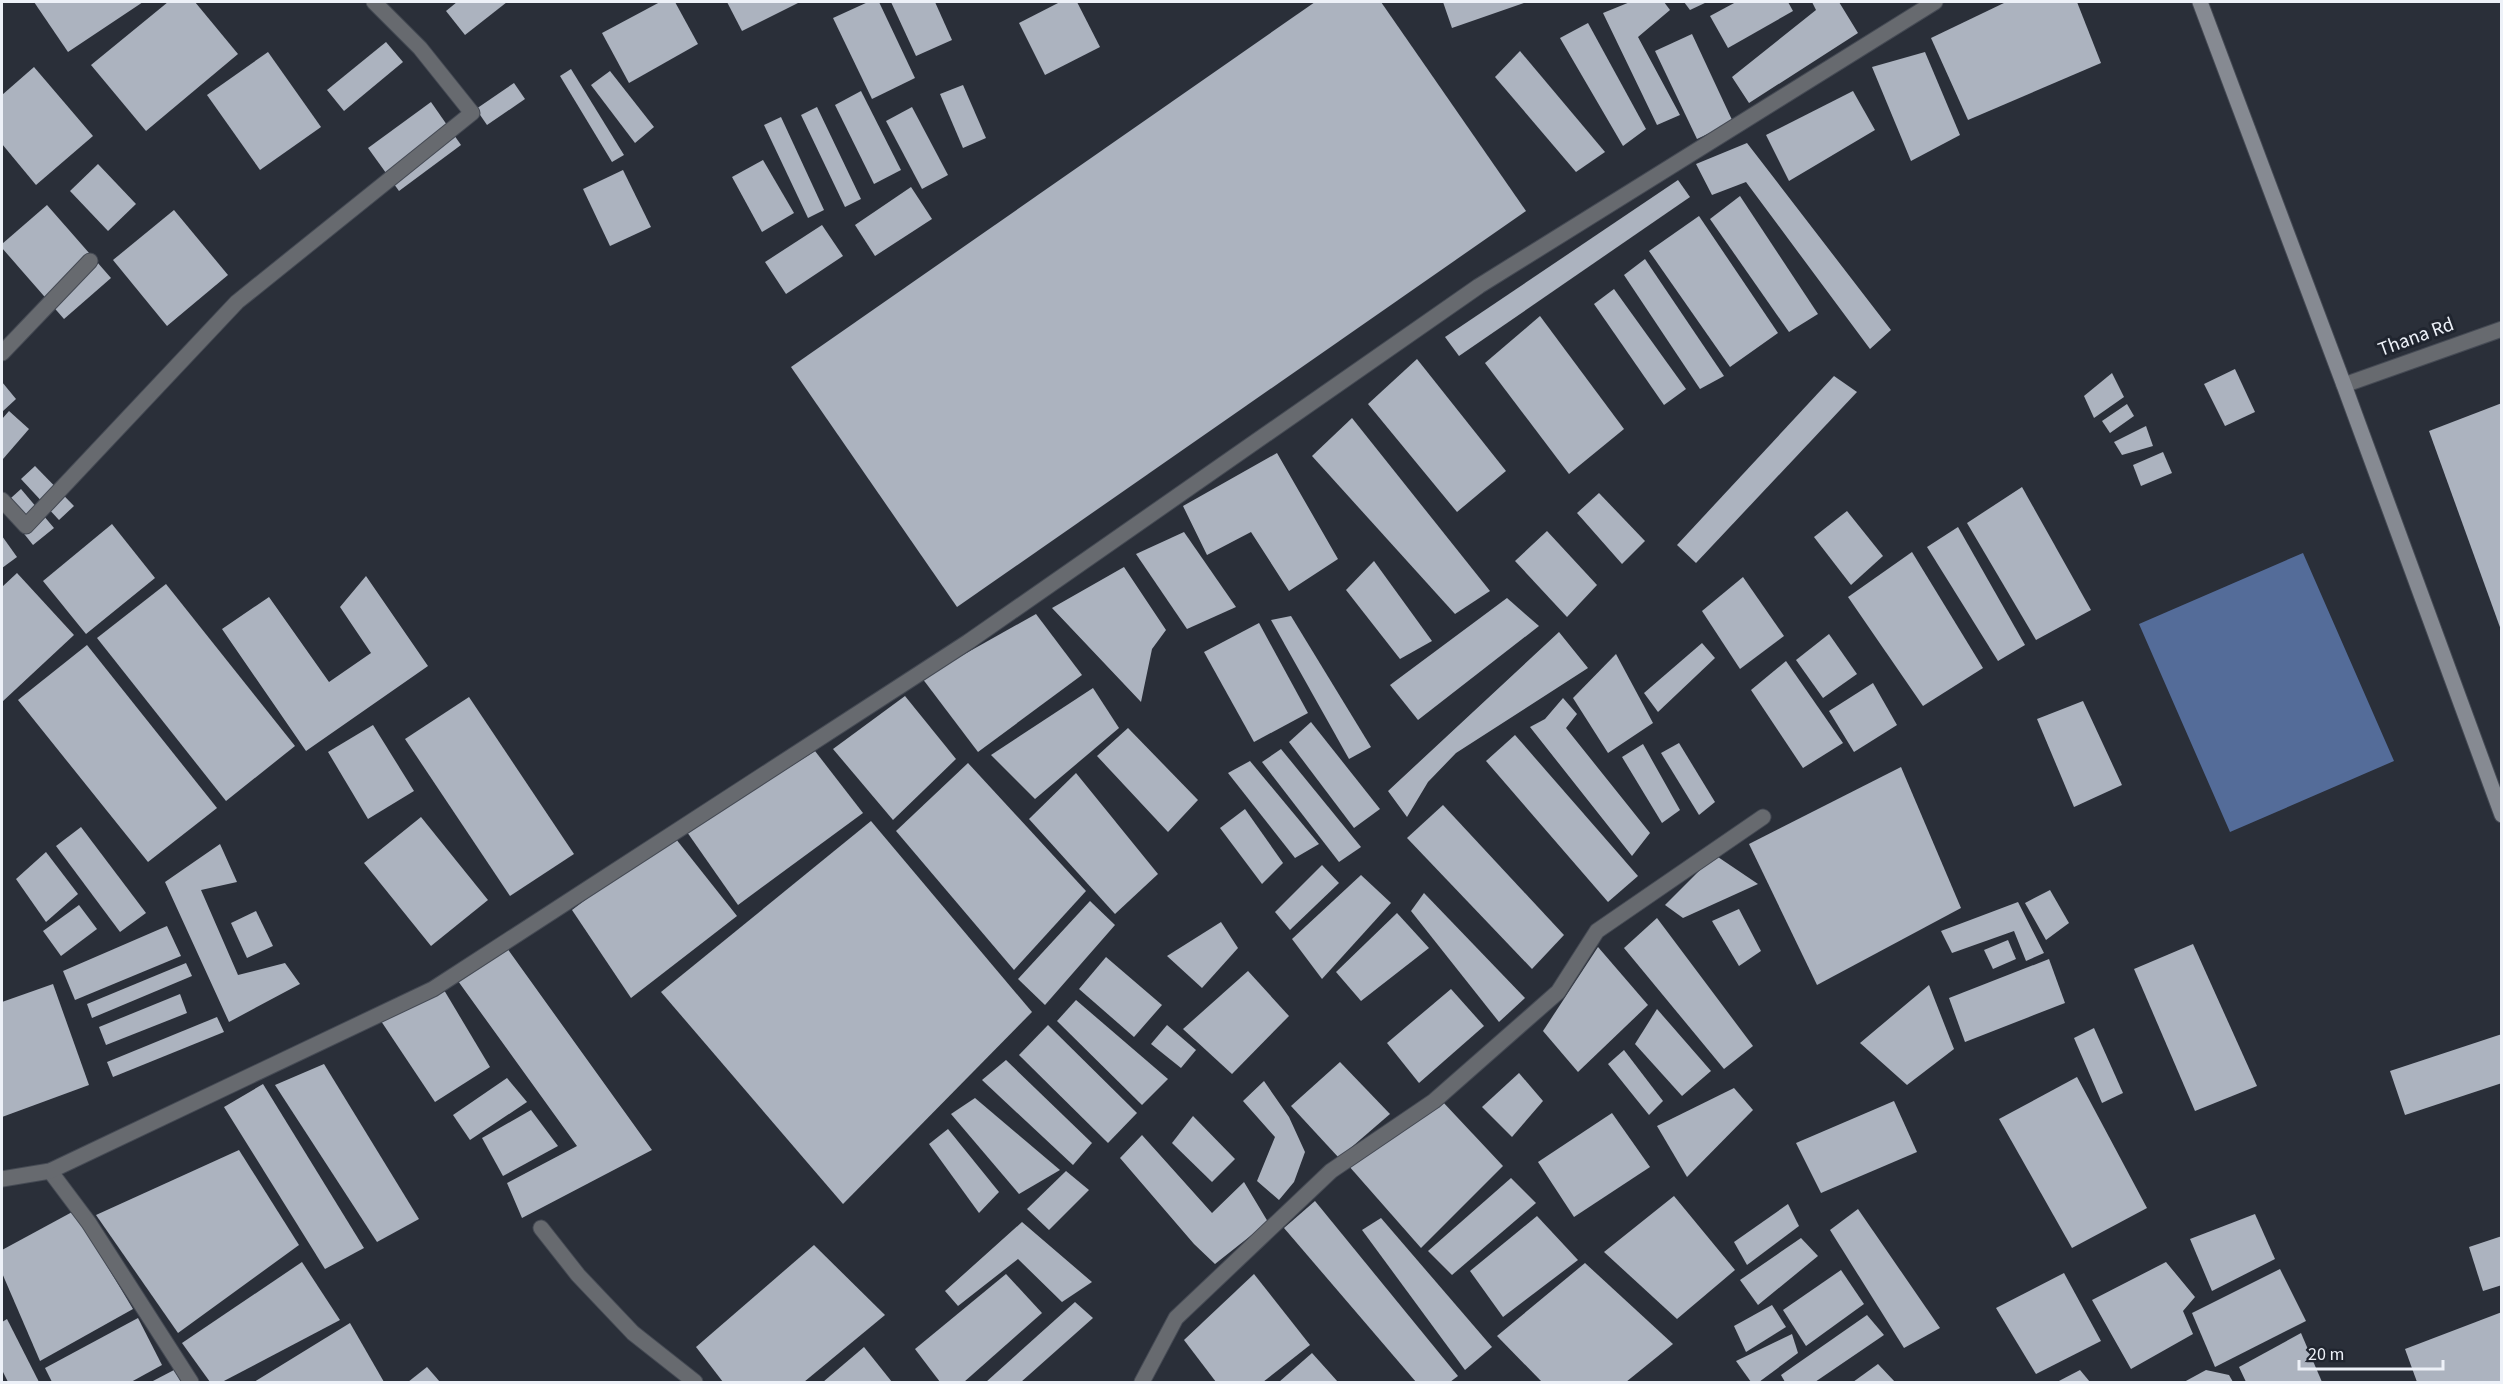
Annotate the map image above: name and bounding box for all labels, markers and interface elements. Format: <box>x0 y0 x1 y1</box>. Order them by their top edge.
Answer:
street label: Thana Rd <box>2374 310 2458 364</box>
scale bar <box>2299 1333 2443 1371</box>
text: 20 m <box>2308 1342 2344 1367</box>

